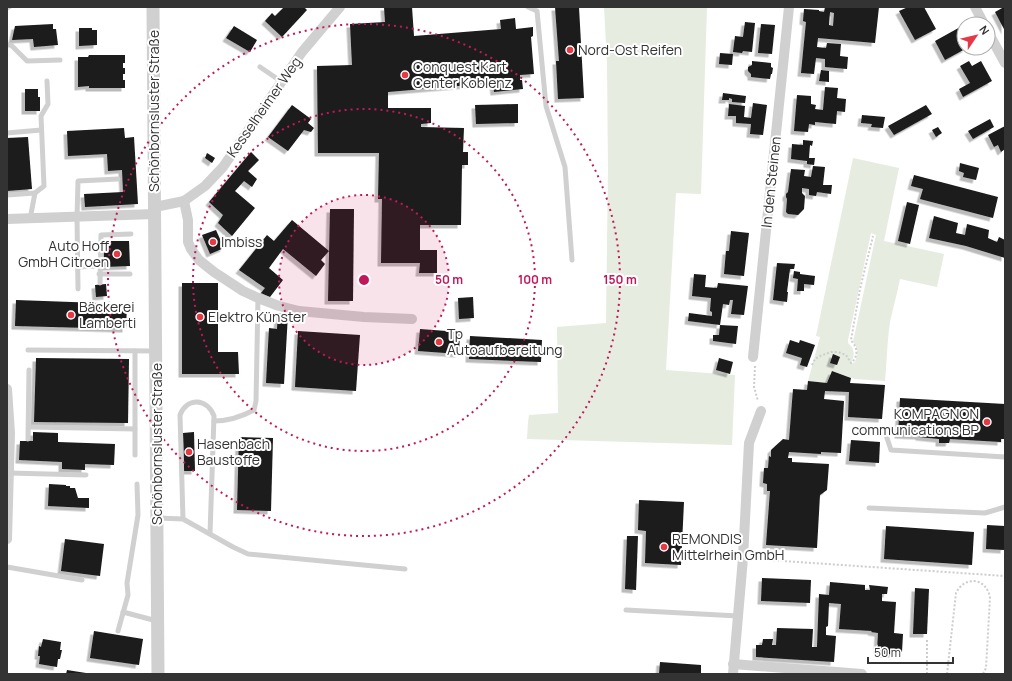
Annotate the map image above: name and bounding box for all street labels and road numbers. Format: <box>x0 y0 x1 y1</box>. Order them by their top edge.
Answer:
street label: Schönbornsluster Straße <box>144 30 163 192</box>
street label: Kesselheimer Weg <box>222 53 305 161</box>
street label: In den Steinen <box>756 135 785 229</box>
street label: Schönbornsluster Straße <box>147 363 166 525</box>

